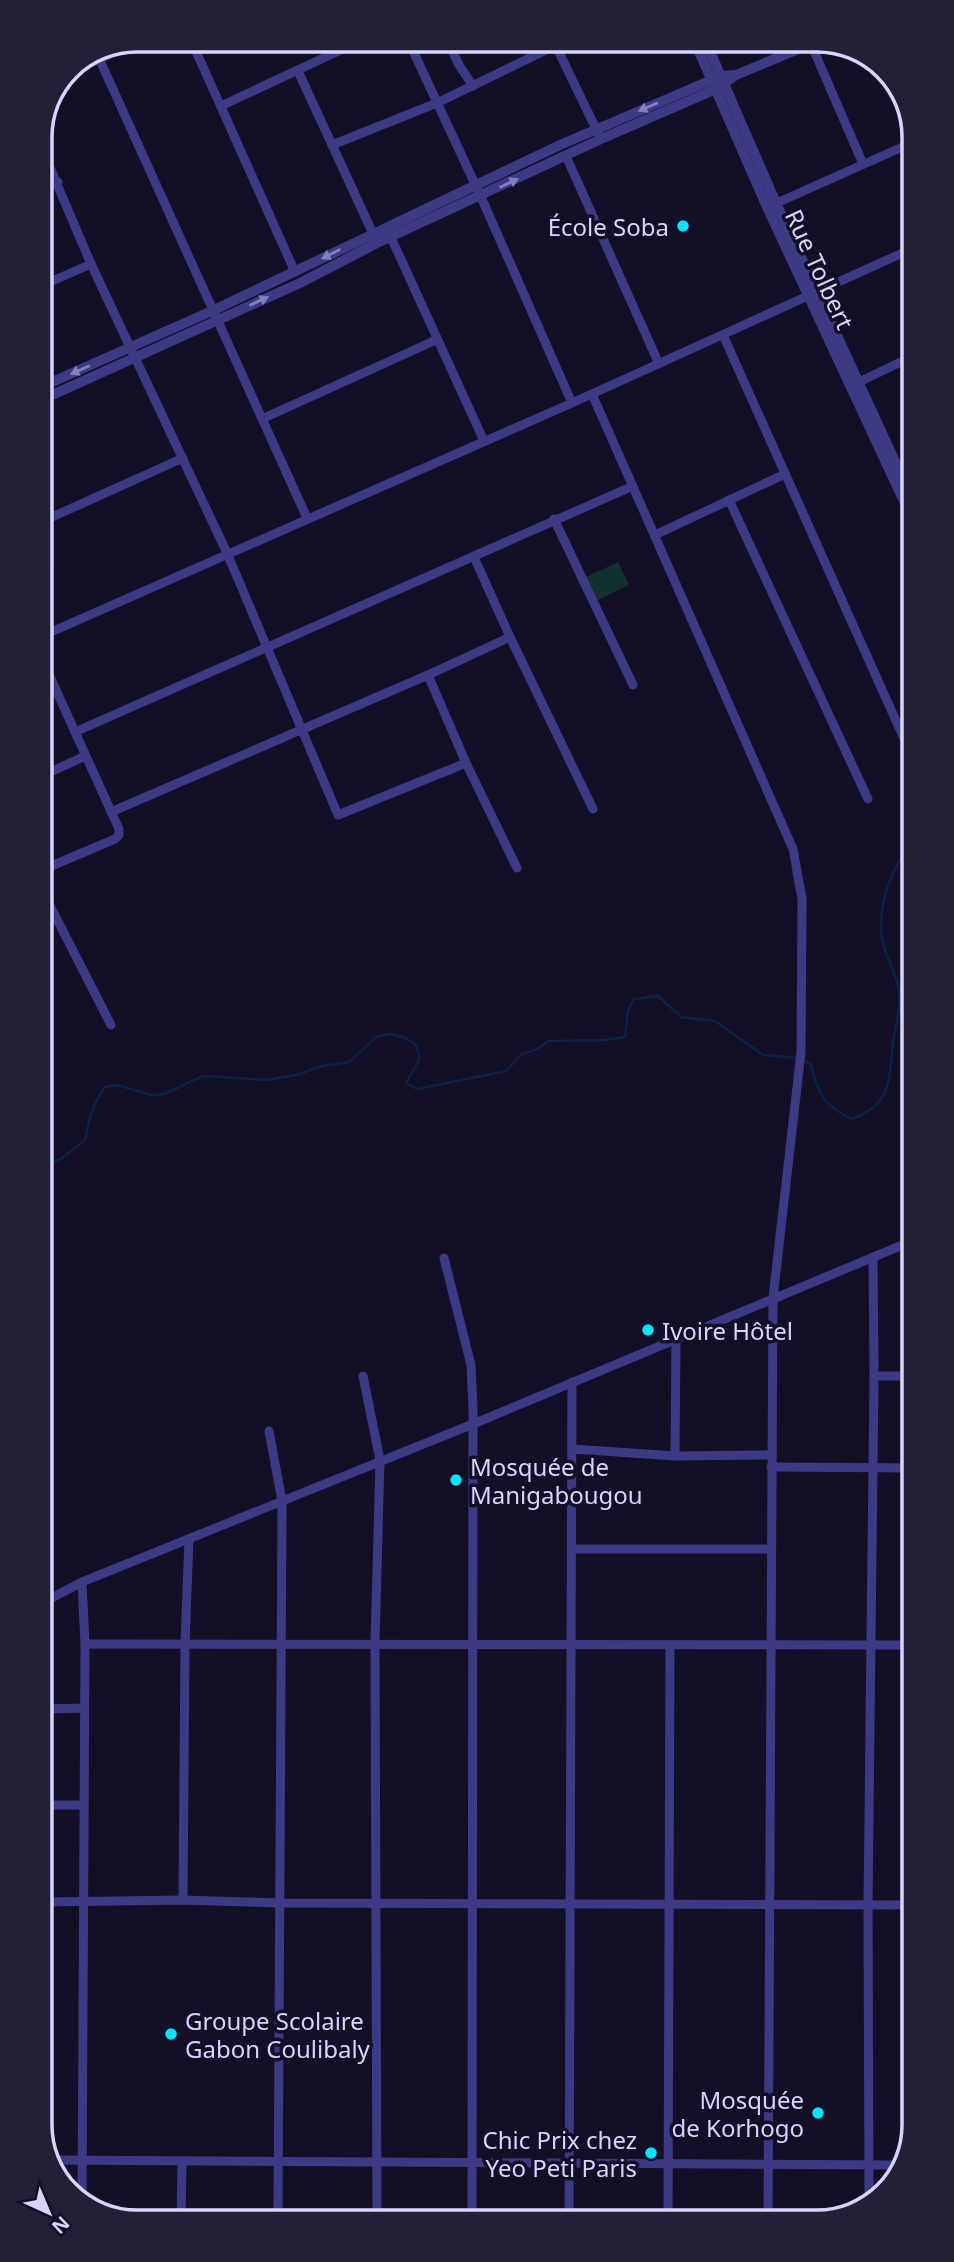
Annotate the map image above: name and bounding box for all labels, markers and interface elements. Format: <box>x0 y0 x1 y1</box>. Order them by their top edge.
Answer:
one-way arrow <box>638 101 659 112</box>
one-way arrow <box>499 177 519 189</box>
street label: Rue Tolbert <box>778 204 862 335</box>
place label: École Soba <box>548 210 669 243</box>
marker: École Soba <box>675 218 691 234</box>
one-way arrow <box>321 249 341 260</box>
one-way arrow <box>249 295 270 306</box>
one-way arrow <box>70 364 90 376</box>
place label: Ivoire Hôtel <box>662 1314 793 1347</box>
marker: Ivoire Hôtel <box>640 1322 656 1338</box>
place label: Mosquée de Manigabougou <box>470 1450 643 1511</box>
marker: Mosquée de Manigabougou <box>448 1472 464 1488</box>
place label: Groupe Scolaire Gabon Coulibaly <box>185 2004 371 2065</box>
marker: Groupe Scolaire Gabon Coulibaly <box>163 2026 179 2042</box>
place label: Mosquée de Korhogo <box>672 2083 804 2144</box>
marker: Mosquée de Korhogo <box>810 2105 826 2121</box>
place label: Chic Prix chez Yeo Peti Paris <box>483 2123 637 2184</box>
marker: Chic Prix chez Yeo Peti Paris <box>643 2145 659 2161</box>
north arrow <box>14 2178 84 2248</box>
text: N <box>46 2211 75 2240</box>

